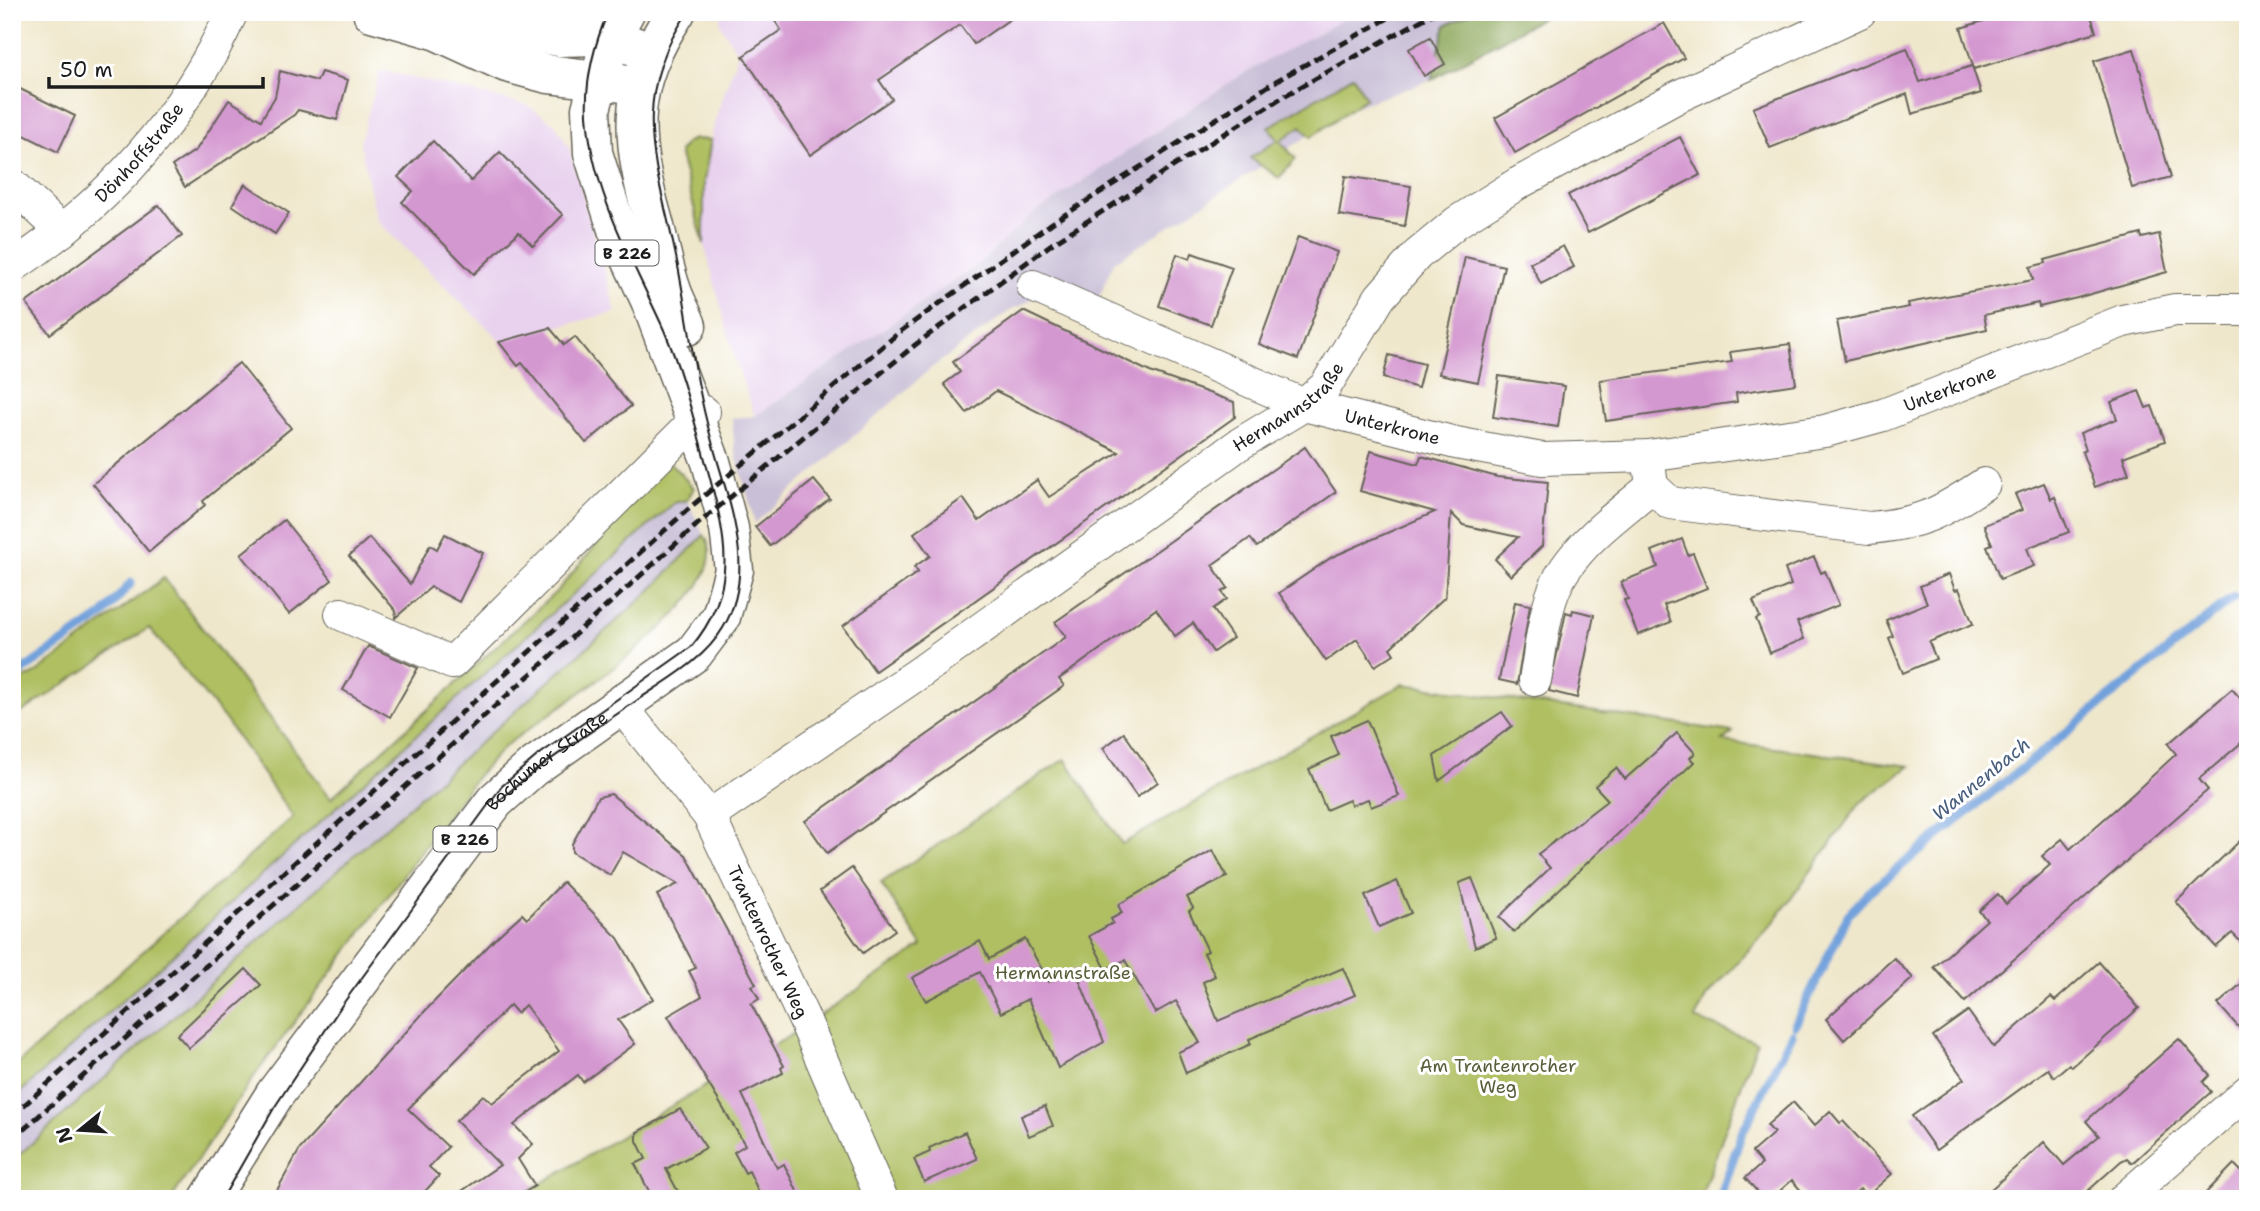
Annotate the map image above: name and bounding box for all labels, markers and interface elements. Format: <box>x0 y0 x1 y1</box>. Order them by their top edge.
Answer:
scale bar <box>49 46 262 90</box>
text: 50 m <box>60 56 113 84</box>
street label: Dönhoffstraße <box>90 98 189 208</box>
road number: B 226 <box>596 241 658 266</box>
street label: Hermannstraße <box>1228 358 1349 457</box>
street label: Unterkrone <box>1900 360 2000 418</box>
street label: Unterkrone <box>1342 404 1442 451</box>
street label: Bochumer Straße <box>480 706 613 816</box>
water label: Wannenbach <box>1927 732 2035 826</box>
road number: B 226 <box>434 826 496 852</box>
street label: Trantenrother Weg <box>722 862 814 1022</box>
park label: Hermannstraße <box>995 961 1131 985</box>
park label: Am Trantenrother Weg <box>1420 1054 1576 1099</box>
north arrow <box>46 1096 116 1166</box>
text: N <box>50 1124 79 1146</box>

